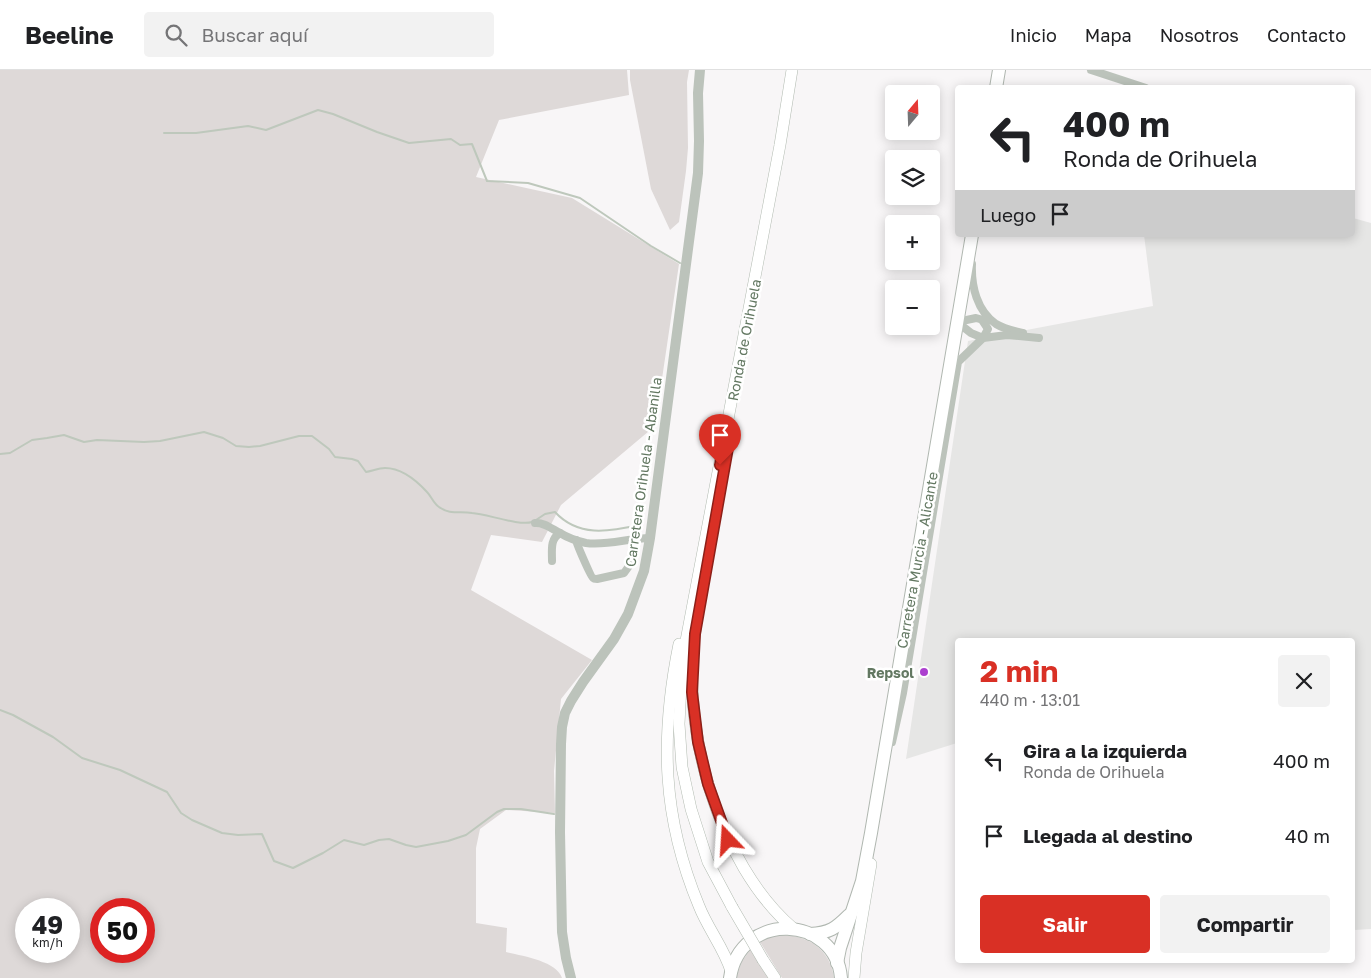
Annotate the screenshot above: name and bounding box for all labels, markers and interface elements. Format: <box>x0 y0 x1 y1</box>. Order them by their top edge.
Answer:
search box <box>144 12 494 57</box>
text: Beeline <box>25 20 114 49</box>
icon: search <box>162 21 190 49</box>
text: Buscar aquí <box>202 23 308 46</box>
text: Inicio <box>1010 24 1057 46</box>
text: Mapa <box>1085 24 1132 46</box>
text: Nosotros <box>1160 24 1239 46</box>
text: Contacto <box>1267 24 1346 46</box>
north arrow <box>885 85 940 140</box>
map controls <box>885 85 940 335</box>
text: 400 m <box>1063 103 1170 145</box>
icon: left <box>980 105 1045 170</box>
text: Ronda de Orihuela <box>1063 145 1258 172</box>
button: layers <box>885 150 940 205</box>
icon: arrive <box>1046 200 1074 228</box>
text: Luego <box>980 203 1036 226</box>
button: + <box>885 215 940 270</box>
street label: Ronda de Orihuela <box>724 278 764 402</box>
button: − <box>885 280 940 335</box>
street label: Carretera Orihuela - Abanilla <box>621 376 665 568</box>
pin <box>699 414 741 465</box>
icon: arrive <box>706 421 734 449</box>
street label: Carretera Murcia - Alicante <box>893 470 941 650</box>
text: 2 min <box>980 653 1058 689</box>
button: close <box>1278 655 1330 707</box>
place label: Repsol <box>867 664 914 681</box>
marker: Repsol <box>918 666 930 678</box>
text: 440 m · 13:01 <box>980 690 1080 710</box>
text: Gira a la izquierda <box>1023 739 1187 762</box>
icon: left <box>980 747 1008 775</box>
text: 400 m <box>1273 749 1330 772</box>
text: Ronda de Orihuela <box>1023 762 1165 782</box>
position arrow <box>701 813 753 865</box>
icon: arrive <box>980 822 1008 850</box>
text: Llegada al destino <box>1023 824 1193 847</box>
text: 40 m <box>1285 824 1330 847</box>
button: Salir <box>980 895 1150 953</box>
button: Compartir <box>1160 895 1330 953</box>
speed limit sign: 50 <box>90 898 155 963</box>
text: 49 <box>32 909 63 940</box>
text: km/h <box>32 935 63 950</box>

